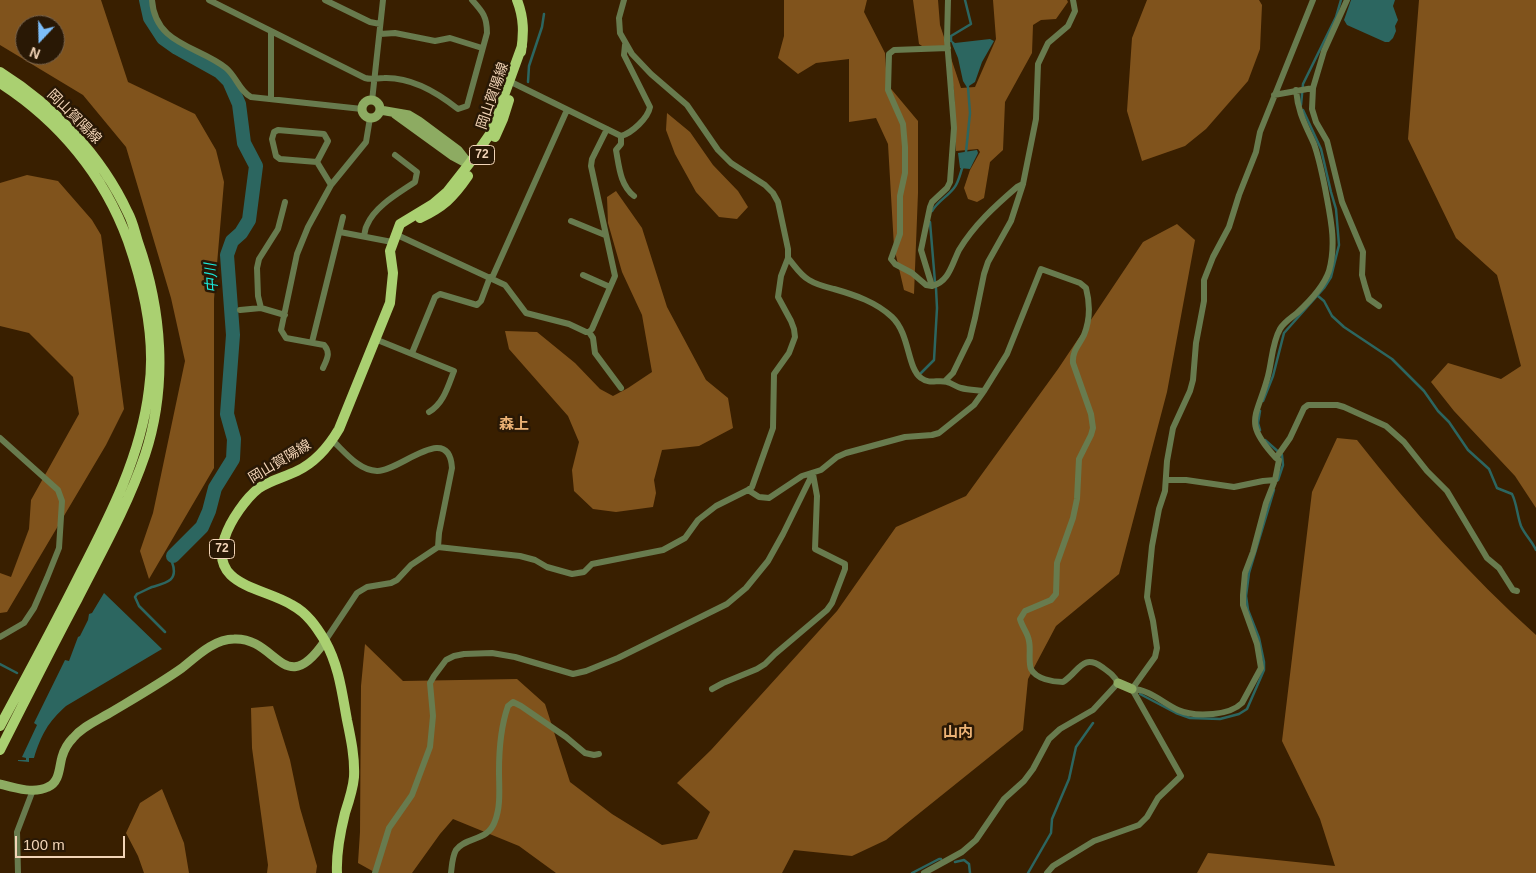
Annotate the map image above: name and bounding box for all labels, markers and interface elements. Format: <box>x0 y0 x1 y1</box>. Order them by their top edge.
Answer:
north arrow <box>15 15 65 65</box>
text: N <box>27 44 43 62</box>
street label: 岡山賀陽線 <box>474 60 512 132</box>
street label: 岡山賀陽線 <box>43 86 105 148</box>
road number: 72 <box>470 146 494 164</box>
water label: 中川 <box>202 262 222 294</box>
district label: 森上 <box>499 416 529 434</box>
street label: 岡山賀陽線 <box>246 437 314 487</box>
road number: 72 <box>210 540 234 558</box>
district label: 山内 <box>943 724 973 742</box>
scale bar <box>18 826 128 858</box>
text: 100 m <box>23 836 65 853</box>

